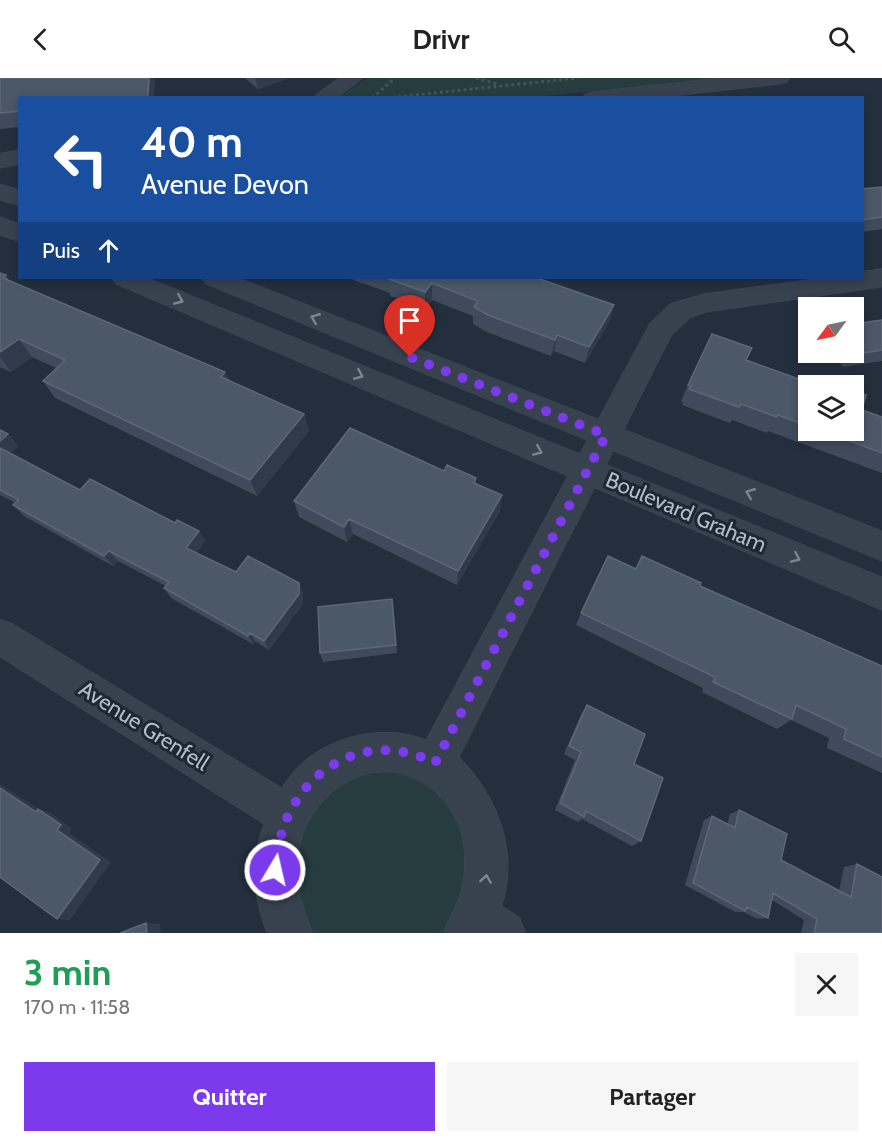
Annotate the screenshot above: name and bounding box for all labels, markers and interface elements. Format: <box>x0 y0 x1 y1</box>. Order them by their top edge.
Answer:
icon: back <box>24 23 57 56</box>
text: Drivr <box>413 23 469 56</box>
icon: search <box>825 23 858 56</box>
text: 40 m <box>141 116 243 168</box>
icon: left <box>42 120 120 198</box>
text: Avenue Devon <box>141 168 309 201</box>
icon: ahead <box>92 234 125 267</box>
text: Puis <box>42 237 80 264</box>
one-way arrow <box>172 293 183 305</box>
pin <box>384 295 435 357</box>
north arrow <box>798 297 864 363</box>
map controls <box>798 297 864 441</box>
icon: arrive <box>393 304 426 337</box>
one-way arrow <box>311 313 322 325</box>
one-way arrow <box>352 368 363 380</box>
button: layers <box>798 375 864 441</box>
one-way arrow <box>532 444 543 456</box>
street label: Boulevard Graham <box>602 466 770 558</box>
one-way arrow <box>745 488 756 500</box>
one-way arrow <box>790 551 801 563</box>
street label: Avenue Grenfell <box>74 675 215 777</box>
position arrow <box>243 838 307 902</box>
one-way arrow <box>479 874 491 883</box>
text: 3 min <box>24 950 111 994</box>
button: close <box>795 953 858 1016</box>
text: 170 m · 11:58 <box>24 995 130 1019</box>
button: Quitter <box>24 1062 435 1131</box>
button: Partager <box>447 1062 858 1131</box>

